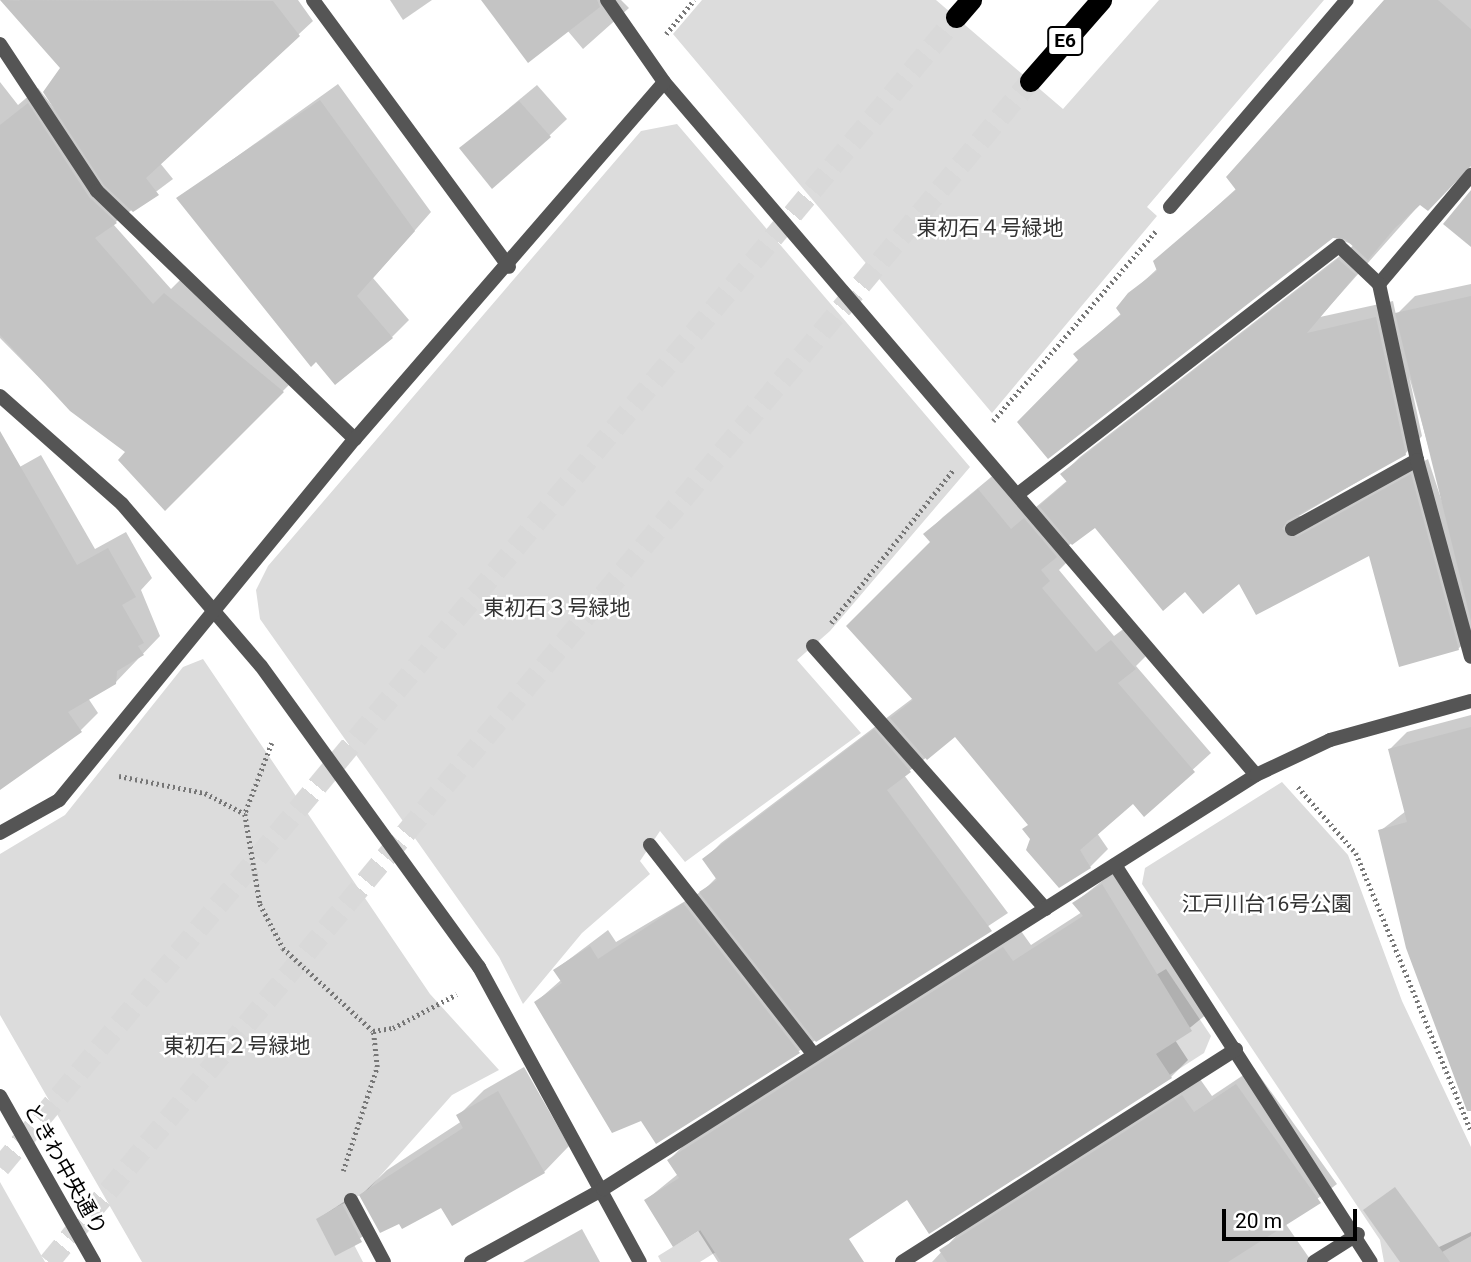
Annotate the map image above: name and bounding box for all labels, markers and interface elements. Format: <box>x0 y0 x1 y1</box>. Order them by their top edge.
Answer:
road number: E6 <box>1046 25 1084 56</box>
park label: 東初石４号緑地 <box>917 215 1063 241</box>
park label: 東初石３号緑地 <box>484 595 630 621</box>
park label: 江戸川台16号公園 <box>1182 891 1352 917</box>
park label: 東初石２号緑地 <box>164 1033 310 1059</box>
street label: ときわ中央通り <box>18 1099 112 1239</box>
scale bar <box>1226 1196 1361 1240</box>
text: 20 m <box>1235 1209 1282 1233</box>

